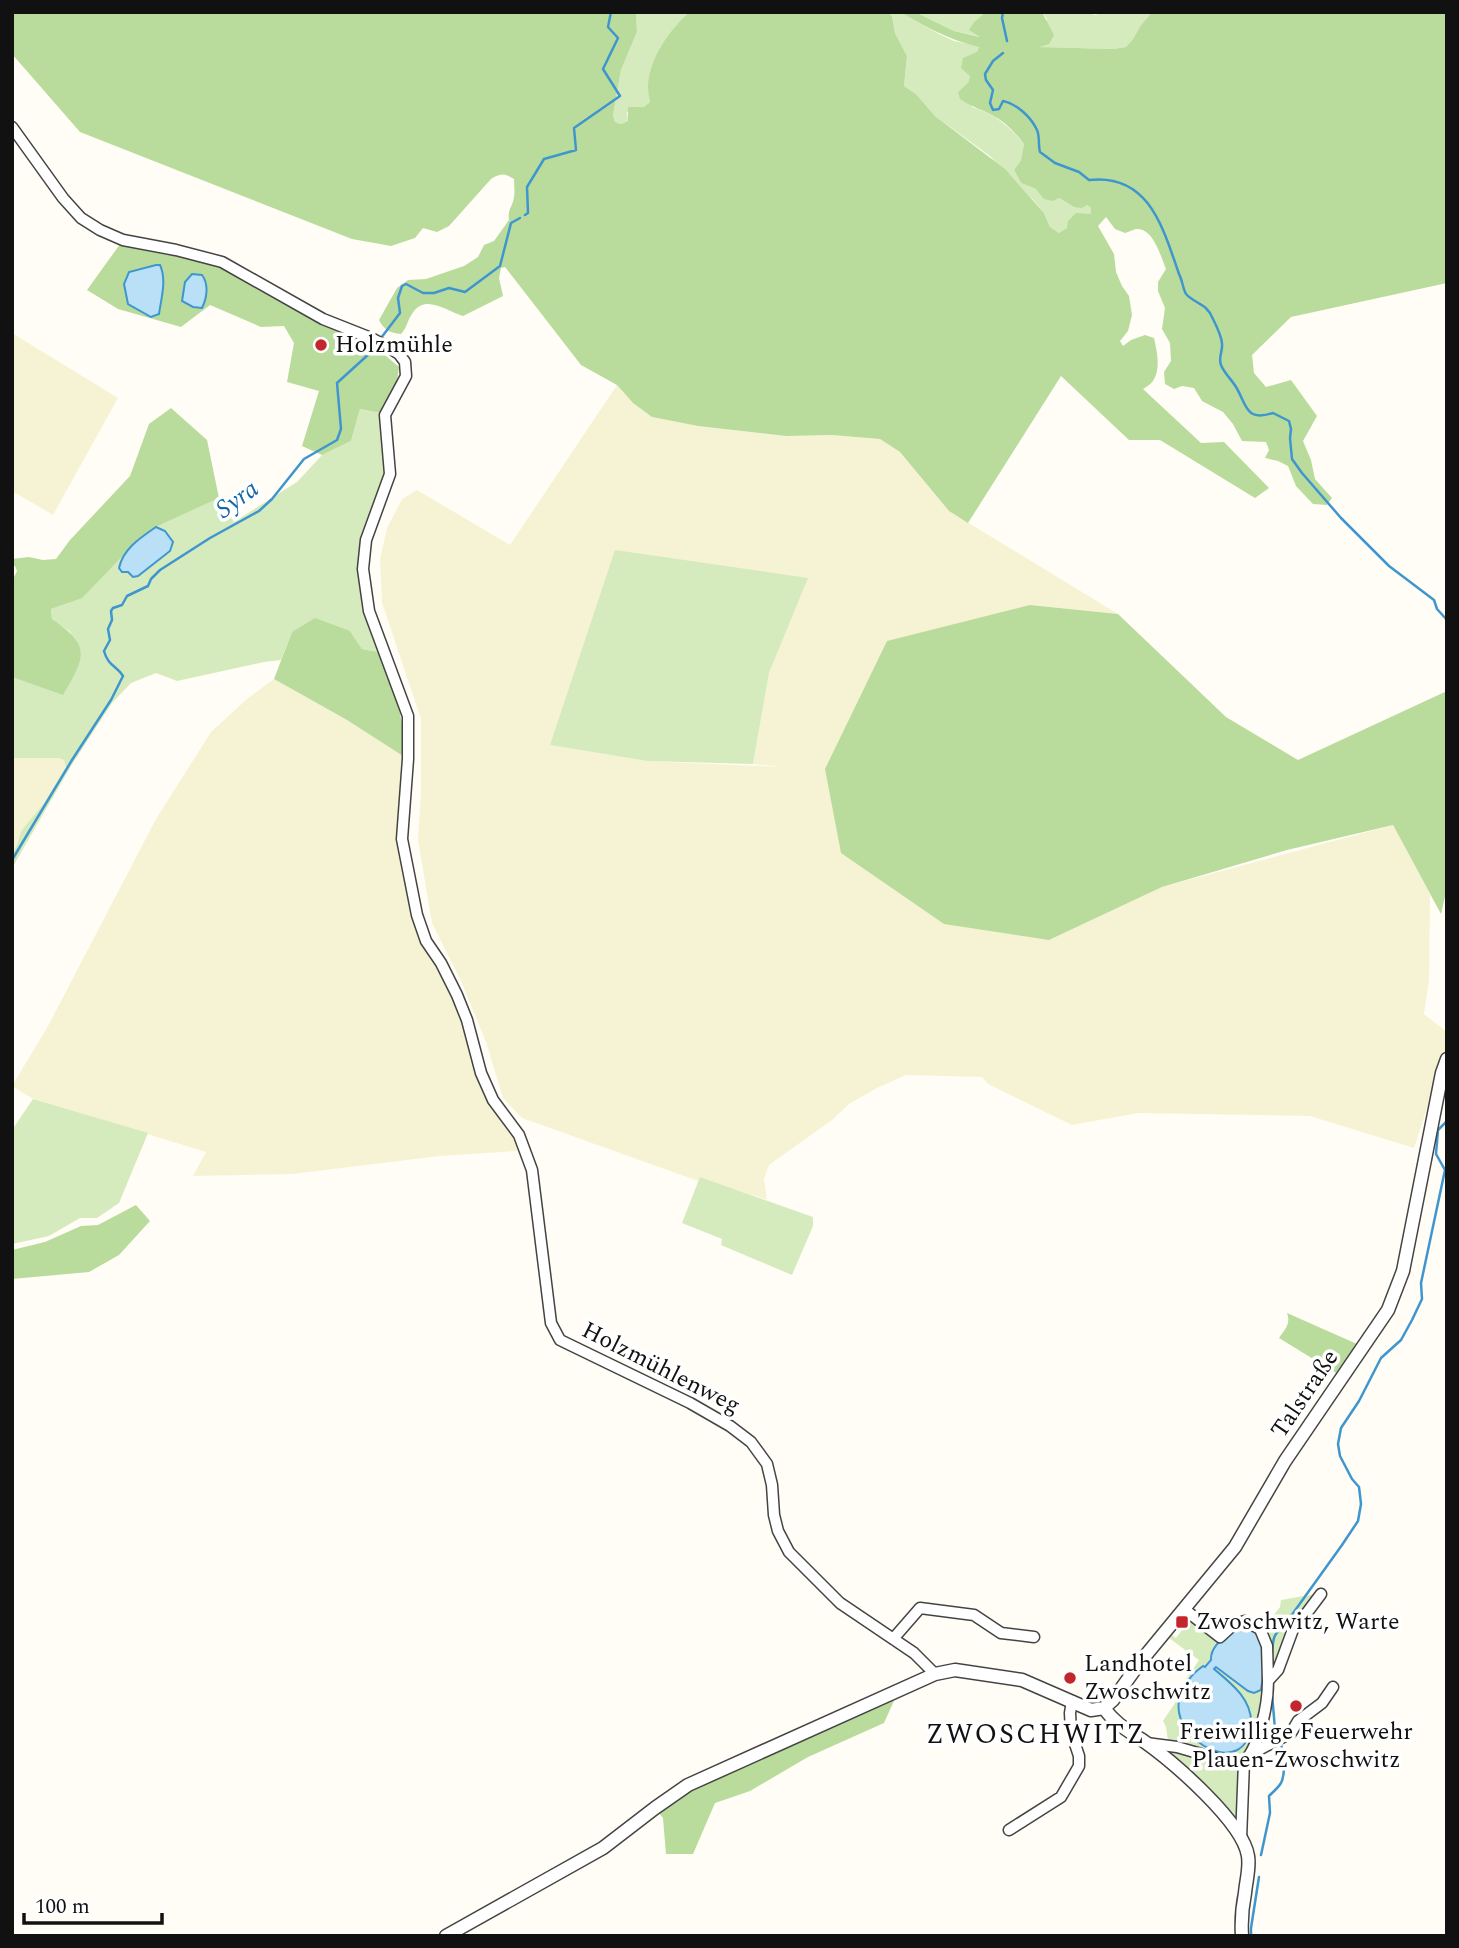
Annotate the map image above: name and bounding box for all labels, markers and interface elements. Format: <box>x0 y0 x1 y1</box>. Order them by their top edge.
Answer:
place label: Holzmühle <box>335 327 453 363</box>
marker: Holzmühle <box>313 337 329 353</box>
water label: Syra <box>207 469 267 529</box>
street label: Holzmühlenweg <box>575 1312 747 1424</box>
street label: Talstraße <box>1262 1342 1348 1446</box>
place label: Zwoschwitz, Warte <box>1196 1604 1400 1640</box>
marker: Zwoschwitz, Warte <box>1174 1614 1190 1630</box>
place label: Landhotel Zwoschwitz <box>1084 1646 1211 1710</box>
marker: Landhotel Zwoschwitz <box>1062 1670 1078 1686</box>
marker: Freiwillige Feuerwehr Plauen-Zwoschwitz <box>1288 1698 1304 1714</box>
district label: ZWOSCHWITZ <box>926 1713 1146 1756</box>
place label: Freiwillige Feuerwehr Plauen-Zwoschwitz <box>1179 1714 1413 1778</box>
scale bar <box>24 1882 163 1926</box>
text: 100 m <box>35 1891 90 1923</box>

